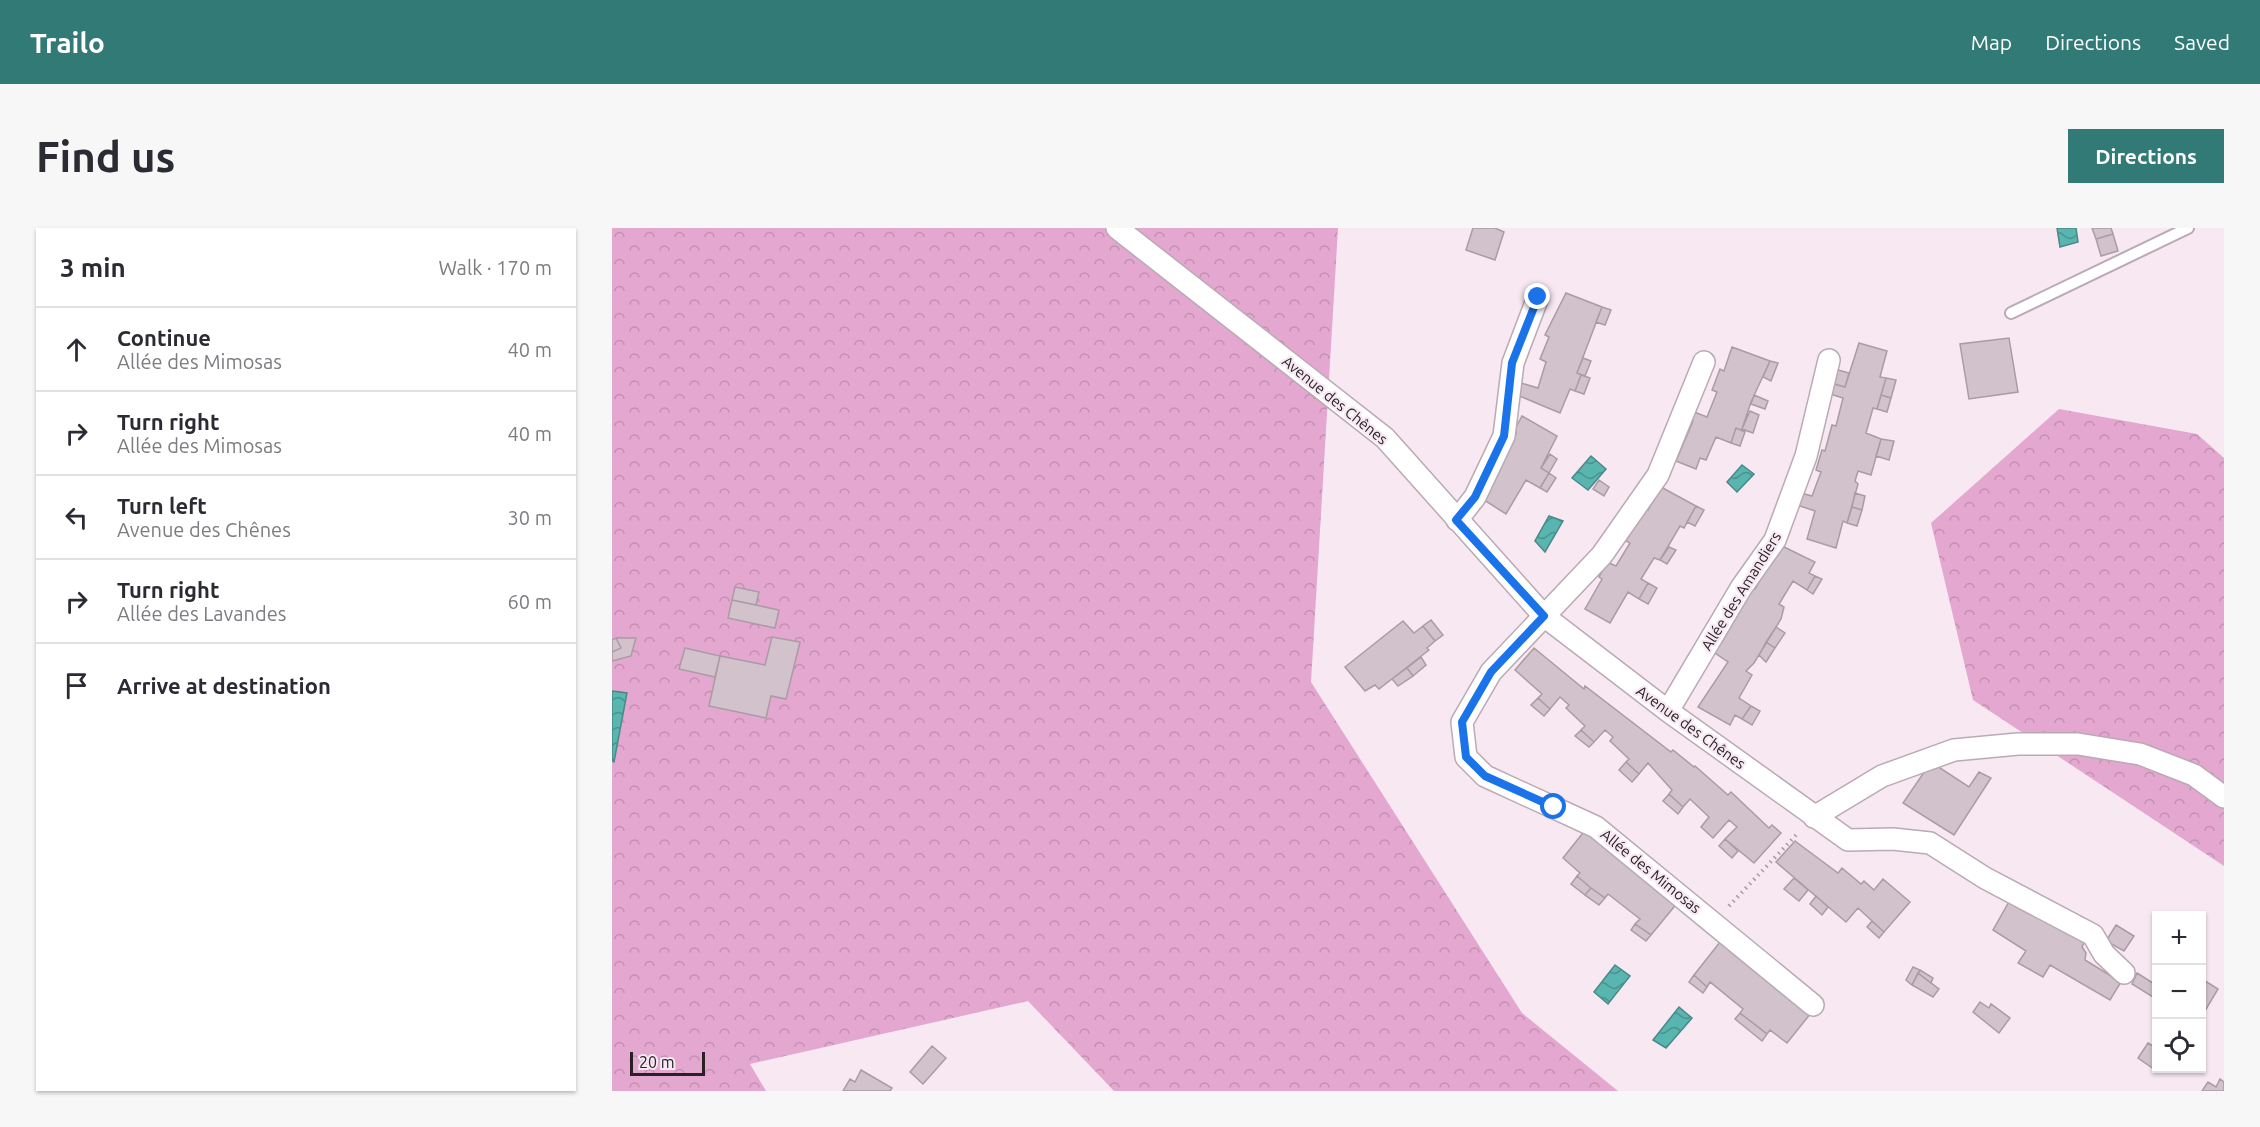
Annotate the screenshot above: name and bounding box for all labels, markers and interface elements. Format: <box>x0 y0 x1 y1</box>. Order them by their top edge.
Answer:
text: Trailo <box>30 27 105 58</box>
text: Map <box>1971 30 2012 54</box>
text: Directions <box>2045 30 2141 54</box>
text: Saved <box>2174 30 2230 54</box>
button: Directions <box>2068 129 2224 183</box>
text: Find us <box>36 133 175 180</box>
text: 3 min <box>60 253 126 282</box>
text: Walk · 170 m <box>439 256 552 279</box>
route end <box>1524 283 1550 309</box>
text: Continue <box>117 325 211 350</box>
icon: ahead <box>60 333 93 366</box>
text: 40 m <box>508 338 552 361</box>
text: Allée des Mimosas <box>117 350 282 373</box>
street label: Avenue des Chênes <box>1279 352 1391 448</box>
text: Turn right <box>117 409 219 434</box>
icon: right <box>60 417 93 450</box>
text: 40 m <box>508 422 552 445</box>
text: Allée des Mimosas <box>117 434 282 457</box>
text: Turn left <box>117 493 207 518</box>
icon: left <box>60 501 93 534</box>
text: 30 m <box>508 506 552 529</box>
text: Avenue des Chênes <box>117 518 291 541</box>
street label: Allée des Amandiers <box>1698 529 1784 653</box>
text: Turn right <box>117 577 219 602</box>
icon: right <box>60 585 93 618</box>
text: 60 m <box>508 590 552 613</box>
text: Allée des Lavandes <box>117 602 286 625</box>
icon: arrive <box>60 669 93 702</box>
text: Arrive at destination <box>117 673 331 698</box>
street label: Avenue des Chênes <box>1633 682 1749 772</box>
route start <box>1540 793 1566 819</box>
street label: Allée des Mimosas <box>1598 825 1704 917</box>
map controls <box>2152 911 2206 1073</box>
button: + <box>2152 911 2206 965</box>
button: − <box>2152 965 2206 1019</box>
button: locate <box>2152 1019 2206 1073</box>
scale bar <box>630 1049 705 1076</box>
text: 20 m <box>639 1053 675 1071</box>

